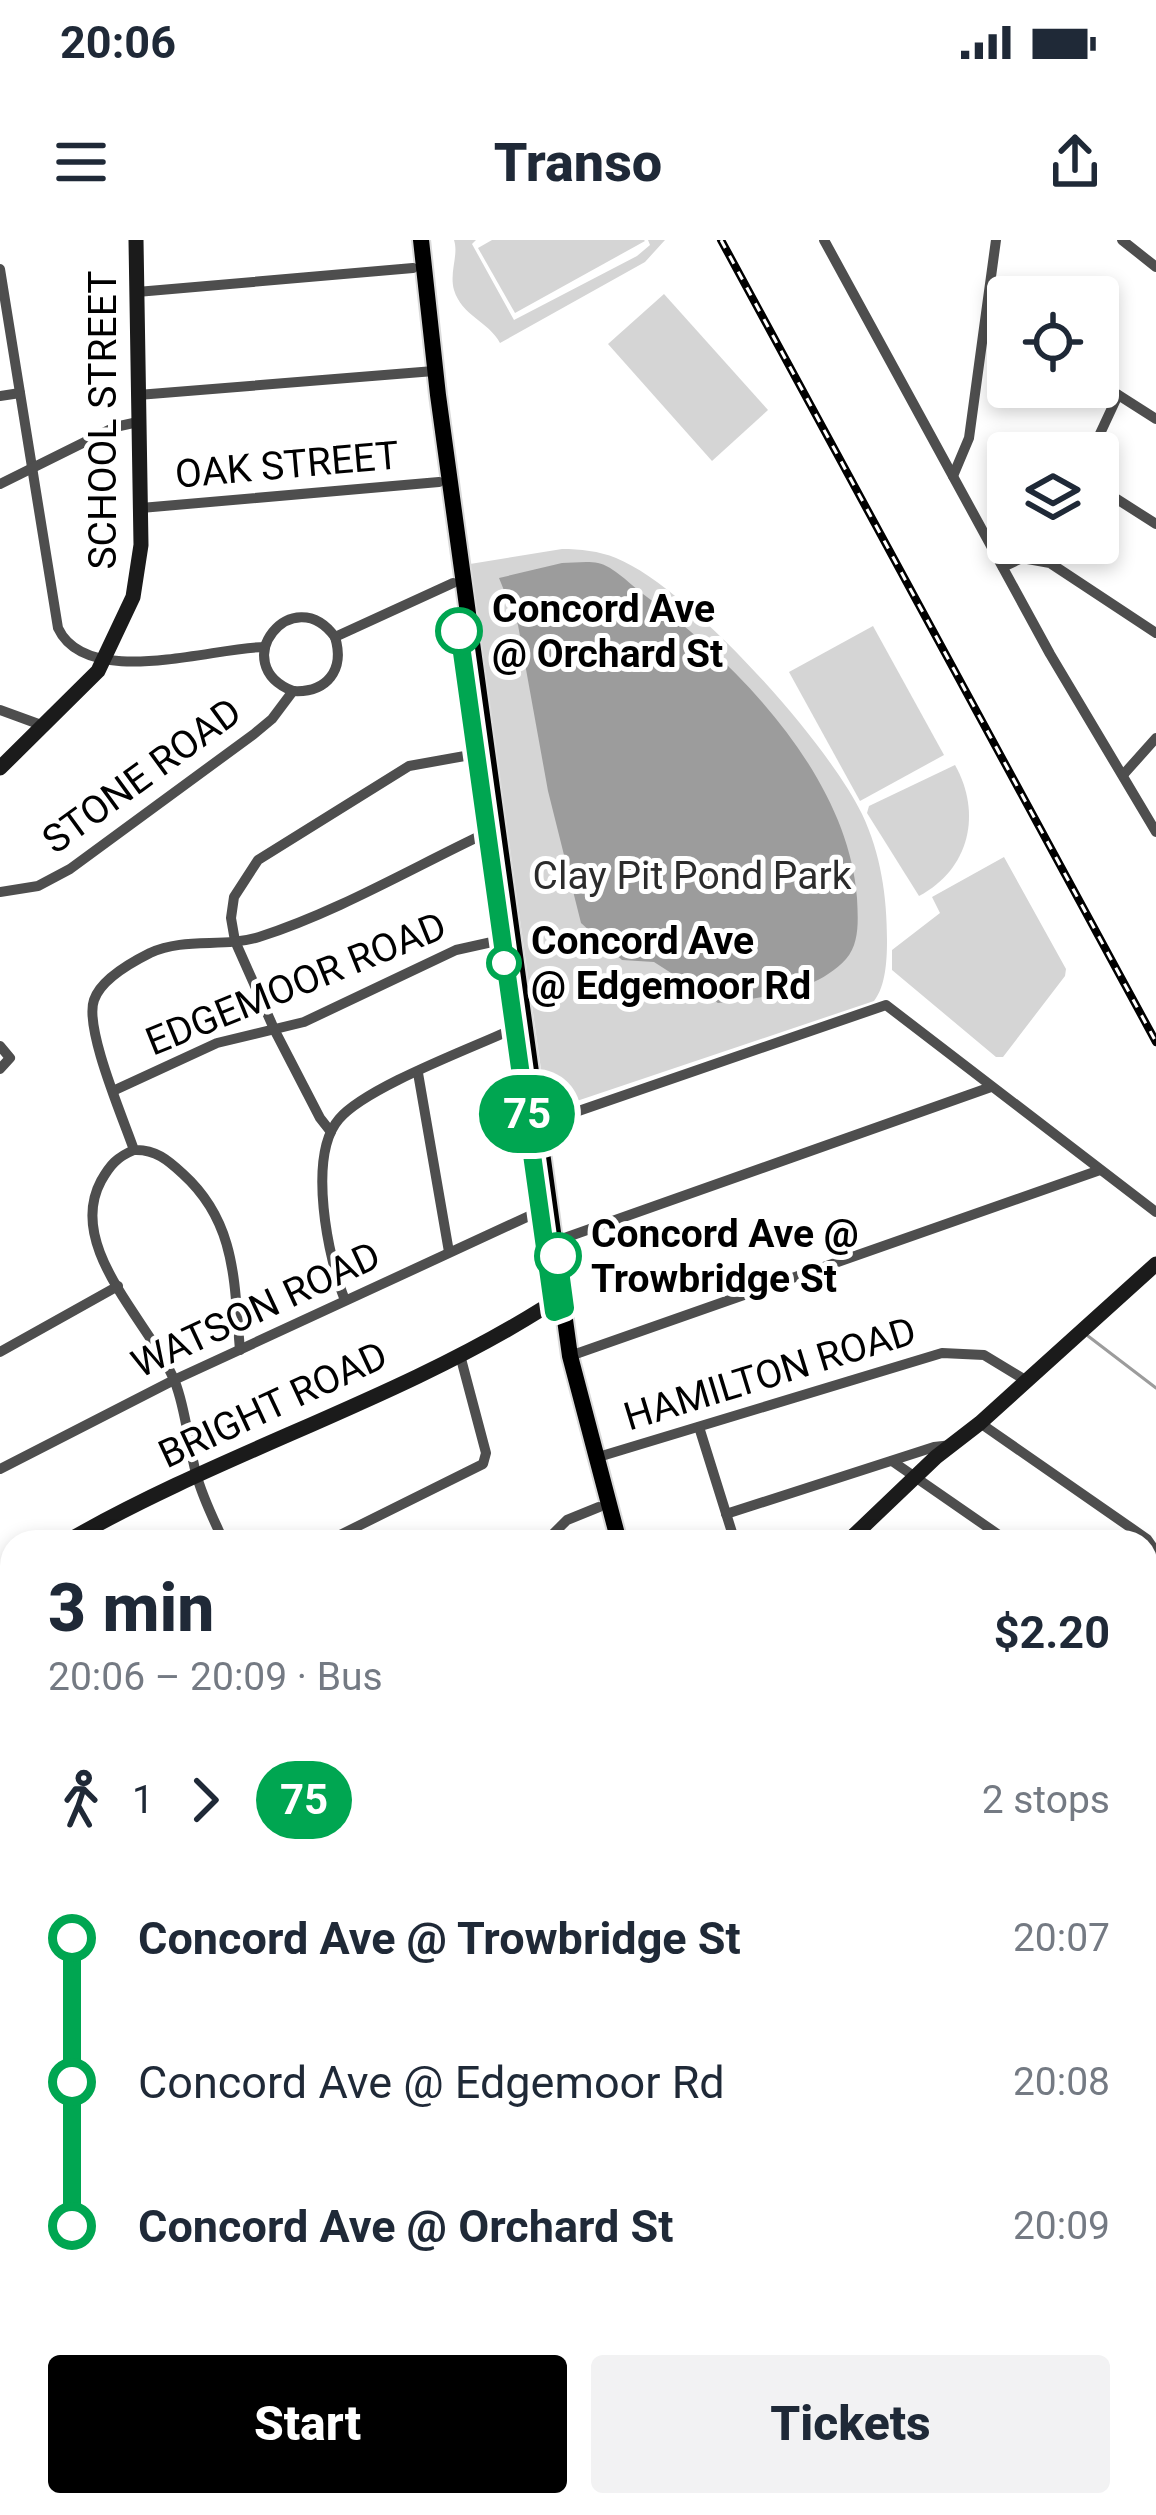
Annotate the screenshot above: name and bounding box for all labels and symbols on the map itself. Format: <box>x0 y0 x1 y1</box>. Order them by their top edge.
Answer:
street label: SCHOOL STREET <box>80 270 126 570</box>
street label: OAK STREET <box>173 432 401 498</box>
place label: Concord Ave @ Orchard St <box>492 586 723 677</box>
marker: Concord Ave @ Orchard St <box>437 609 481 653</box>
street label: STONE ROAD <box>34 689 250 863</box>
park label: Clay Pit Pond Park <box>533 853 852 899</box>
street label: EDGEMOOR ROAD <box>139 903 453 1065</box>
place label: Concord Ave @ Edgemoor Rd <box>531 918 811 1009</box>
marker: Concord Ave @ Edgemoor Rd <box>488 947 520 979</box>
line badge: 75 <box>473 1075 581 1153</box>
place label: Concord Ave @ Trowbridge St <box>591 1211 859 1302</box>
street label: WATSON ROAD <box>125 1232 387 1388</box>
marker: Concord Ave @ Trowbridge St <box>536 1234 580 1278</box>
street label: HAMILTON ROAD <box>619 1308 921 1440</box>
street label: BRIGHT ROAD <box>152 1332 394 1478</box>

